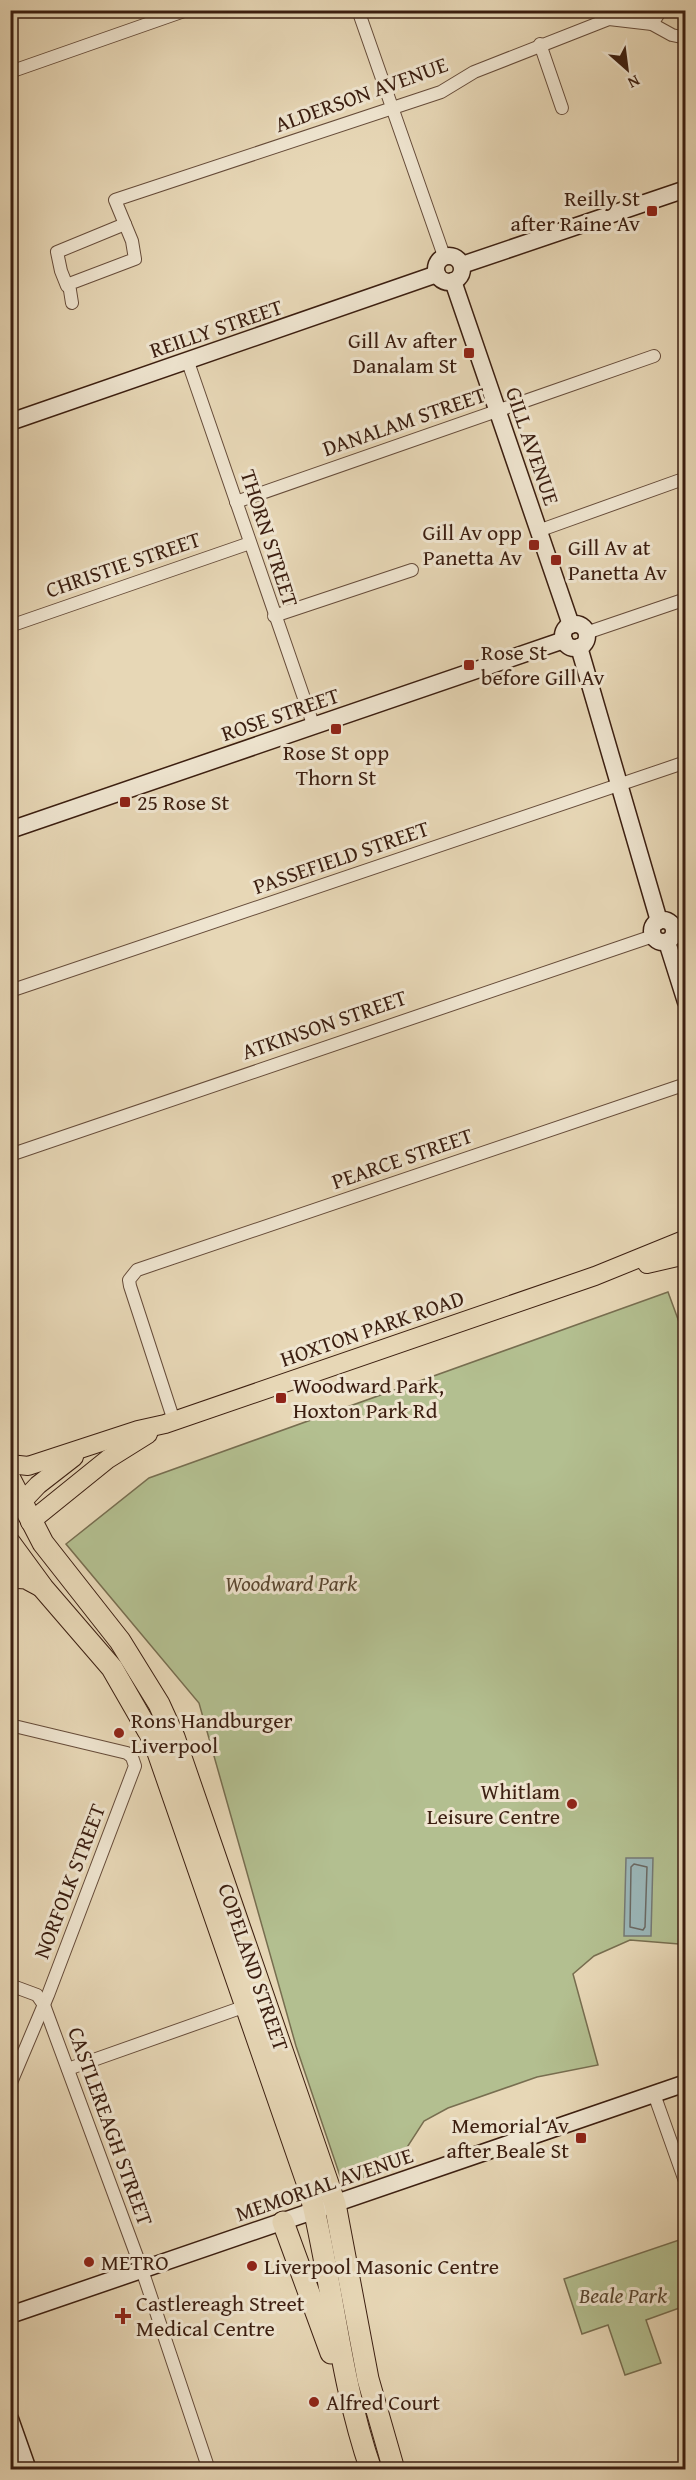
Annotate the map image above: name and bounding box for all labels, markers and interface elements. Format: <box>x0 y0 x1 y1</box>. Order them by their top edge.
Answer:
north arrow <box>597 39 657 99</box>
street label: ALDERSON AVENUE <box>270 48 452 140</box>
text: N <box>623 69 644 95</box>
place label: Reilly St after Raine Av <box>511 182 640 239</box>
marker: Reilly St after Raine Av <box>645 204 659 218</box>
street label: REILLY STREET <box>145 290 287 366</box>
place label: Gill Av after Danalam St <box>348 324 457 381</box>
marker: Gill Av after Danalam St <box>462 346 476 360</box>
street label: DANALAM STREET <box>318 378 490 464</box>
street label: GILL AVENUE <box>498 383 568 509</box>
street label: THORN STREET <box>233 465 307 611</box>
place label: Gill Av opp Panetta Av <box>423 516 522 573</box>
street label: CHRISTIE STREET <box>41 522 205 606</box>
place label: Gill Av at Panetta Av <box>568 531 667 588</box>
marker: Gill Av opp Panetta Av <box>527 538 541 552</box>
marker: Gill Av at Panetta Av <box>549 553 563 567</box>
place label: Rose St before Gill Av <box>481 636 605 693</box>
marker: Rose St before Gill Av <box>462 658 476 672</box>
street label: ROSE STREET <box>217 679 343 749</box>
marker: Rose St opp Thorn St <box>329 722 343 736</box>
place label: Rose St opp Thorn St <box>283 736 389 793</box>
place label: 25 Rose St <box>137 786 230 818</box>
marker: 25 Rose St <box>118 795 132 809</box>
street label: PASSEFIELD STREET <box>249 812 433 902</box>
street label: ATKINSON STREET <box>237 981 411 1067</box>
street label: PEARCE STREET <box>327 1119 477 1197</box>
street label: HOXTON PARK ROAD <box>276 1282 468 1374</box>
place label: Woodward Park, Hoxton Park Rd <box>293 1369 444 1426</box>
marker: Woodward Park, Hoxton Park Rd <box>274 1391 288 1405</box>
park label: Woodward Park <box>225 1567 358 1599</box>
place label: Rons Handburger Liverpool <box>131 1704 293 1761</box>
marker: Rons Handburger Liverpool <box>112 1726 126 1740</box>
place label: Whitlam Leisure Centre <box>427 1775 560 1832</box>
marker: Whitlam Leisure Centre <box>565 1797 579 1811</box>
street label: NORFOLK STREET <box>25 1799 113 1963</box>
street label: COPELAND STREET <box>210 1879 298 2055</box>
street label: CASTLEREAGH STREET <box>60 2022 162 2230</box>
place label: Memorial Av after Beale St <box>446 2109 569 2166</box>
marker: Memorial Av after Beale St <box>574 2131 588 2145</box>
street label: MEMORIAL AVENUE <box>231 2139 417 2229</box>
place label: METRO <box>101 2246 169 2278</box>
place label: Liverpool Masonic Centre <box>264 2250 499 2282</box>
marker: METRO <box>82 2255 96 2269</box>
marker: Liverpool Masonic Centre <box>245 2259 259 2273</box>
park label: Beale Park <box>578 2279 668 2311</box>
place label: Castlereagh Street Medical Centre <box>136 2287 305 2344</box>
marker: Castlereagh Street Medical Centre <box>114 2307 132 2325</box>
place label: Alfred Court <box>326 2386 440 2418</box>
marker: Alfred Court <box>307 2395 321 2409</box>

